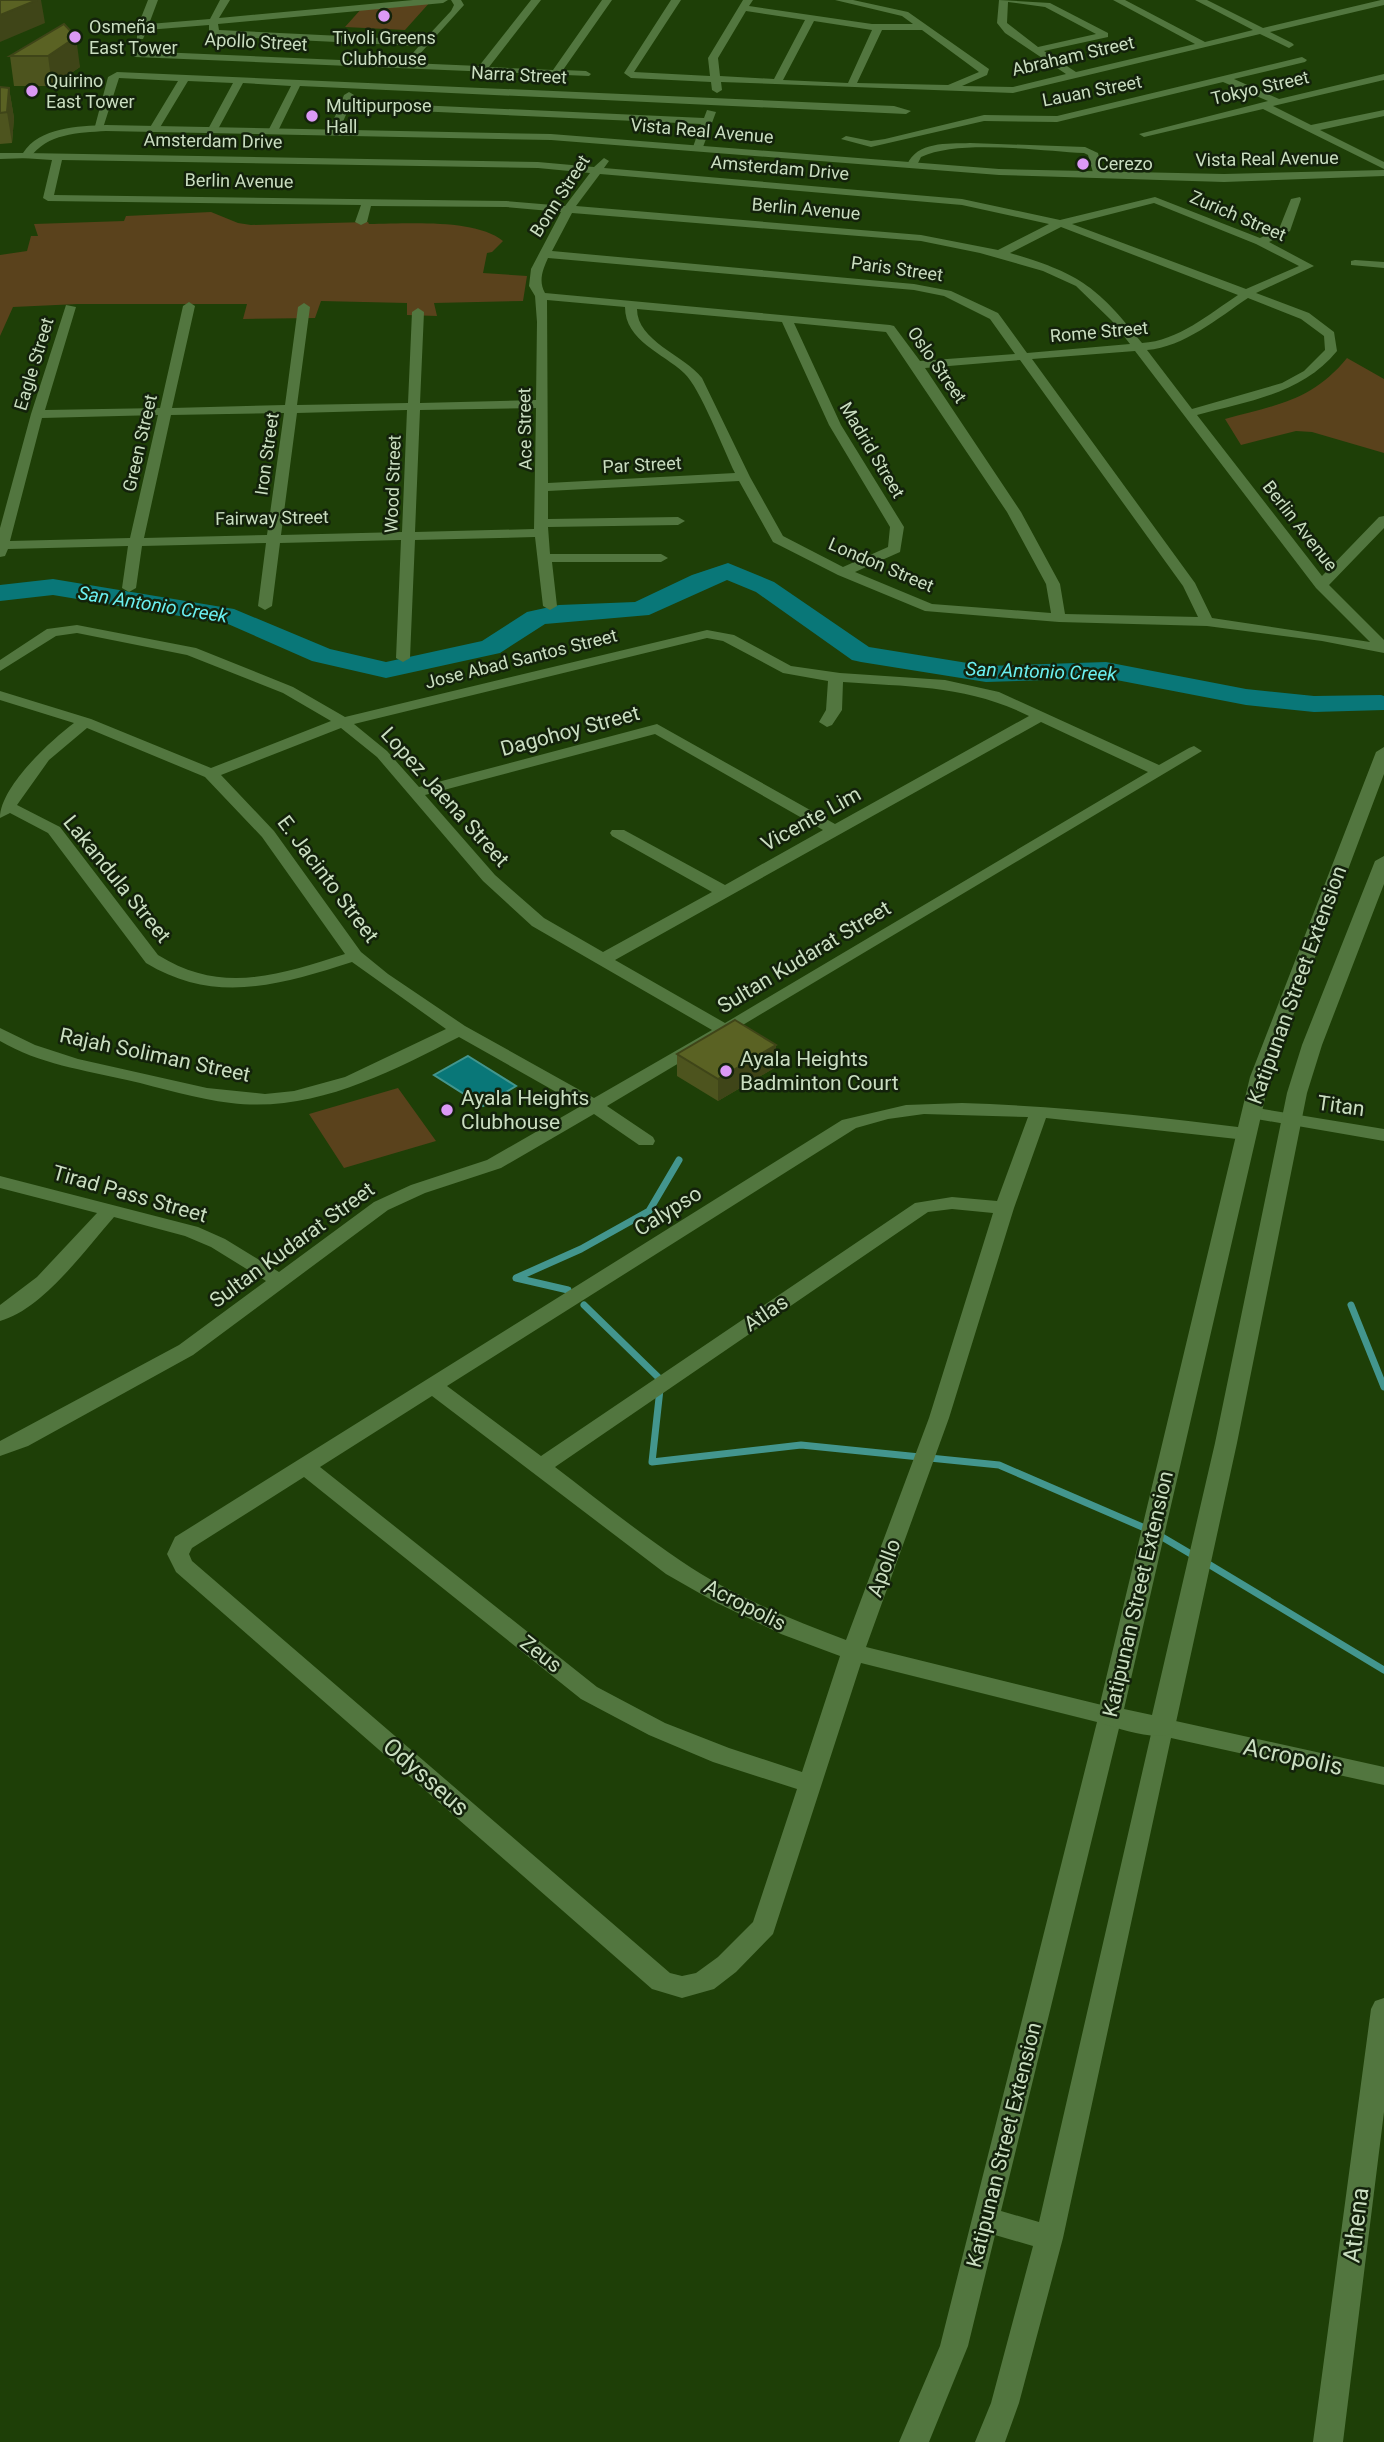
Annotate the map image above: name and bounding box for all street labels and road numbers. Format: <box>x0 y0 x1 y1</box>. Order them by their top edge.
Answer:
street label: Apollo Street <box>204 28 308 55</box>
street label: Abraham Street <box>1010 31 1136 80</box>
street label: Narra Street <box>470 61 568 88</box>
street label: Tokyo Street <box>1209 66 1311 109</box>
street label: Lauan Street <box>1040 71 1144 110</box>
street label: Vista Real Avenue <box>630 114 774 147</box>
street label: Amsterdam Drive <box>143 129 283 152</box>
street label: Vista Real Avenue <box>1195 147 1339 170</box>
street label: Bonn Street <box>525 151 594 241</box>
street label: Amsterdam Drive <box>710 151 850 184</box>
street label: Berlin Avenue <box>184 169 294 192</box>
street label: Zurich Street <box>1187 186 1289 245</box>
street label: Berlin Avenue <box>751 193 861 224</box>
street label: Paris Street <box>850 252 945 285</box>
street label: Eagle Street <box>9 315 58 413</box>
street label: Rome Street <box>1049 317 1149 346</box>
street label: Oslo Street <box>903 323 971 407</box>
street label: Ace Street <box>513 387 536 471</box>
street label: Green Street <box>118 392 161 494</box>
street label: Madrid Street <box>836 398 909 502</box>
street label: Iron Street <box>250 411 283 496</box>
street label: Wood Street <box>380 434 405 533</box>
street label: Par Street <box>602 452 682 477</box>
street label: Berlin Avenue <box>1259 476 1342 575</box>
street label: Fairway Street <box>215 506 329 529</box>
street label: London Street <box>825 533 937 596</box>
street label: Jose Abad Santos Street <box>423 624 619 693</box>
street label: Dagohoy Street <box>498 701 642 761</box>
street label: Lopez Jaena Street <box>376 722 514 872</box>
street label: Vicente Lim <box>757 782 865 856</box>
street label: Lakandula Street <box>58 810 176 948</box>
street label: E. Jacinto Street <box>272 811 384 947</box>
street label: Katipunan Street Extension <box>1243 863 1351 1107</box>
street label: Sultan Kudarat Street <box>713 896 895 1018</box>
street label: Rajah Soliman Street <box>57 1023 253 1087</box>
street label: Titan <box>1316 1091 1366 1121</box>
street label: Tirad Pass Street <box>50 1160 210 1228</box>
street label: Sultan Kudarat Street <box>205 1177 379 1313</box>
street label: Calypso <box>630 1181 706 1241</box>
street label: Atlas <box>739 1290 793 1336</box>
street label: Katipunan Street Extension <box>1098 1469 1178 1719</box>
street label: Apollo <box>863 1536 905 1600</box>
street label: Acropolis <box>700 1574 790 1636</box>
street label: Zeus <box>516 1630 566 1678</box>
street label: Odysseus <box>377 1732 475 1822</box>
street label: Acropolis <box>1241 1733 1345 1781</box>
street label: Katipunan Street Extension <box>962 2020 1046 2270</box>
street label: Athena <box>1337 2186 1375 2264</box>

